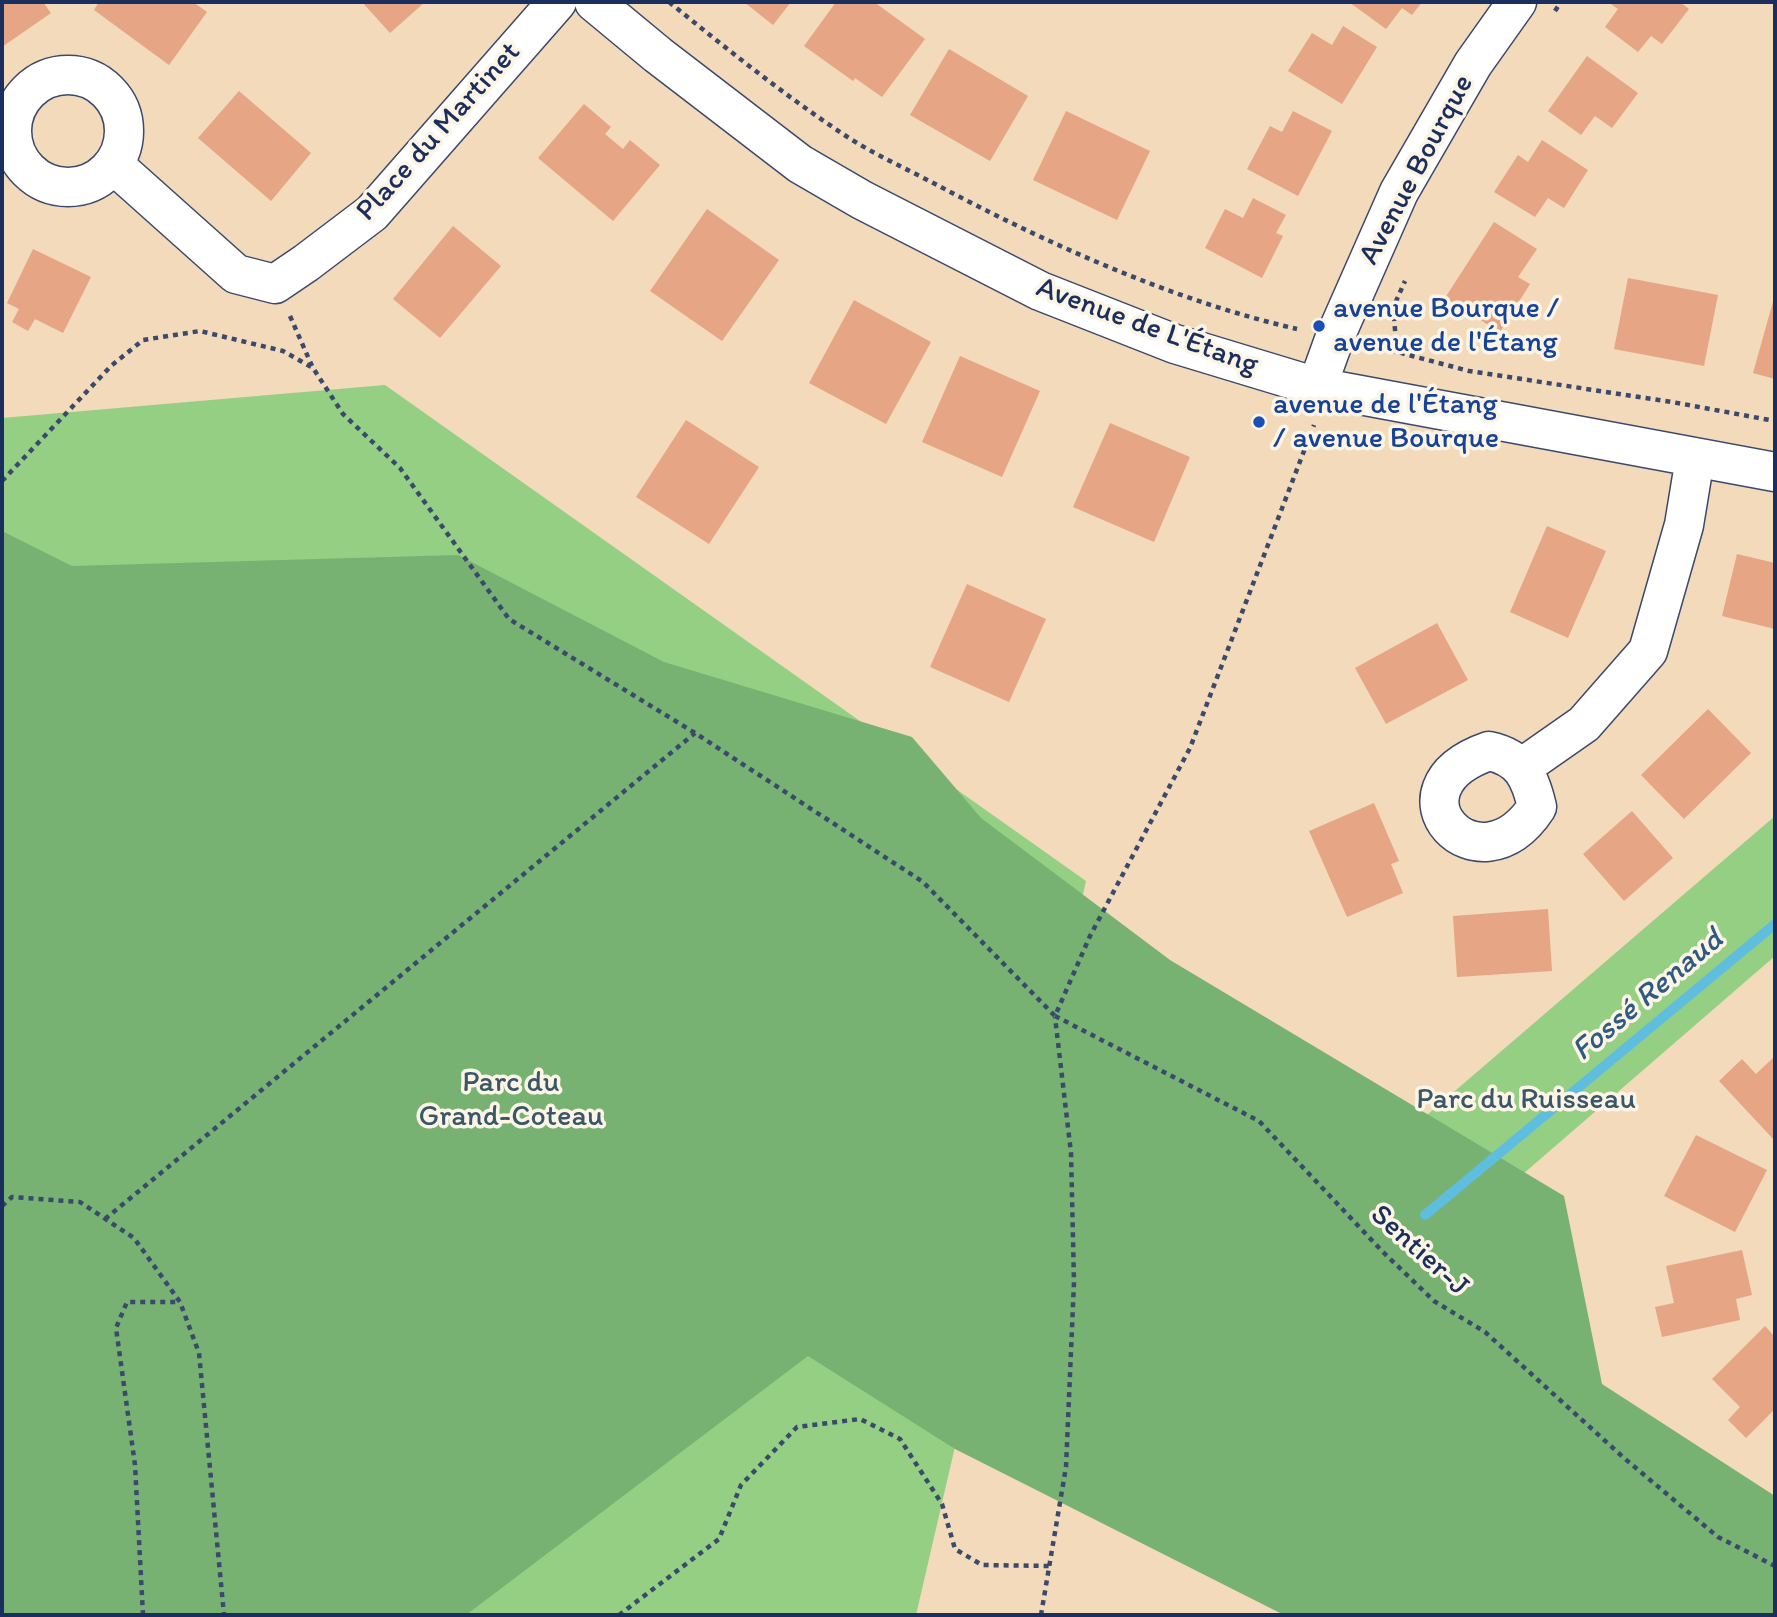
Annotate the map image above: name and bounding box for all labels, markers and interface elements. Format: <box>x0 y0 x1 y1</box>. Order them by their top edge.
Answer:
street label: Place du Martinet <box>349 35 529 229</box>
street label: Avenue Bourque <box>1352 69 1482 271</box>
street label: Avenue de L'Étang <box>1031 270 1263 384</box>
place label: avenue Bourque / avenue de l'Étang <box>1333 291 1559 362</box>
marker: avenue Bourque / avenue de l'Étang <box>1311 318 1327 334</box>
place label: avenue de l'Étang / avenue Bourque <box>1273 387 1499 457</box>
marker: avenue de l'Étang / avenue Bourque <box>1251 414 1267 430</box>
water label: Fossé Renaud <box>1564 922 1732 1070</box>
park label: Parc du Grand-Coteau <box>419 1065 603 1136</box>
park label: Parc du Ruisseau <box>1416 1082 1636 1118</box>
street label: Sentier-J <box>1362 1197 1476 1305</box>

